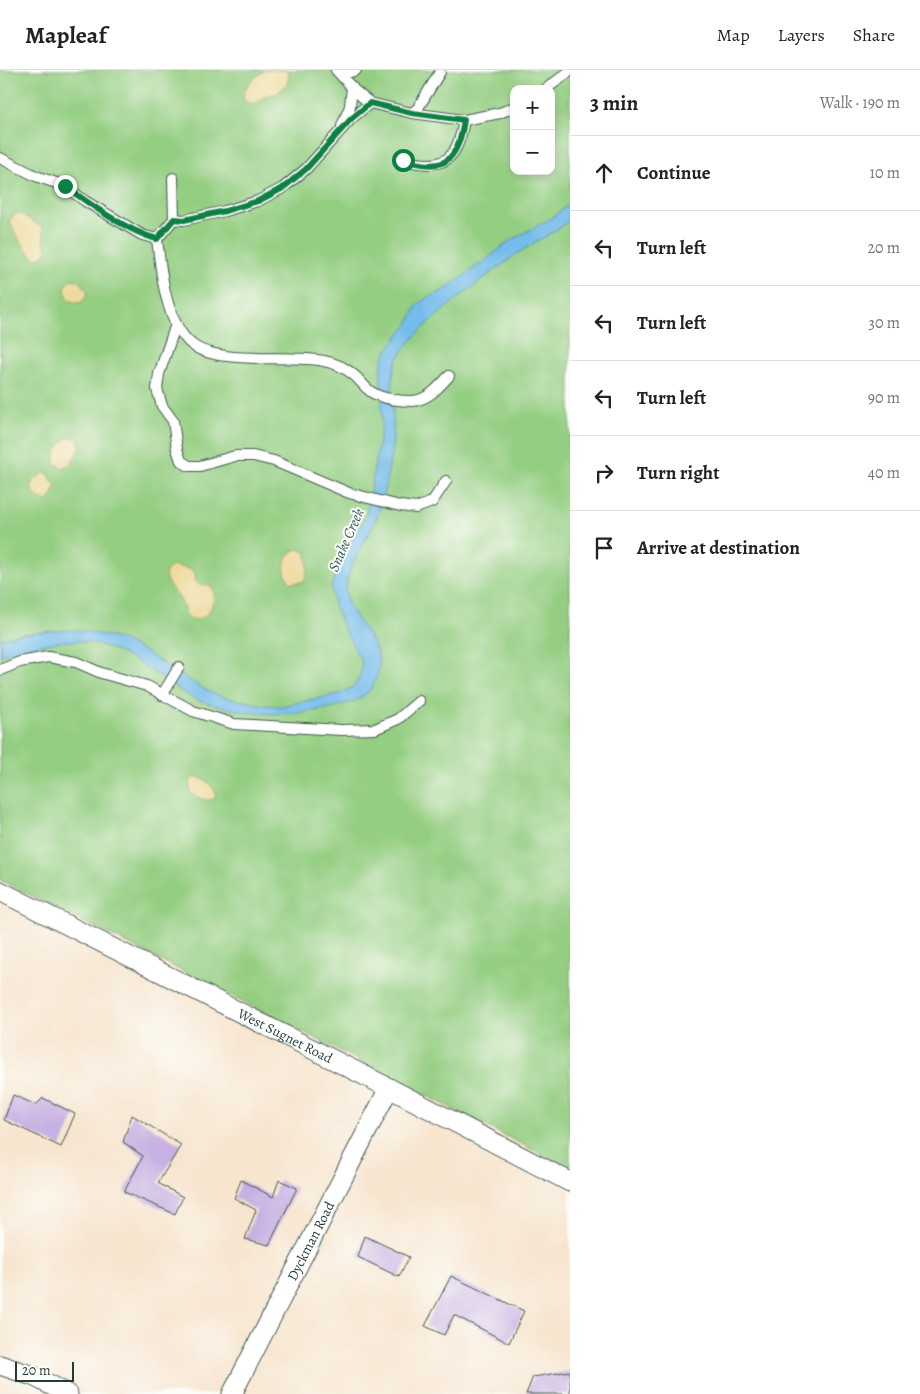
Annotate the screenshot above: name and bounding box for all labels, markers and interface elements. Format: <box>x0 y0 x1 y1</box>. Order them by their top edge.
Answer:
text: Mapleaf <box>25 19 107 51</box>
text: Map <box>717 23 750 47</box>
text: Layers <box>778 23 825 47</box>
text: Share <box>853 23 895 47</box>
map controls <box>510 85 555 175</box>
button: + <box>510 85 555 130</box>
text: 3 min <box>590 89 638 117</box>
text: Walk · 190 m <box>820 92 900 114</box>
button: − <box>510 130 555 175</box>
route start <box>392 149 415 172</box>
icon: ahead <box>590 159 618 187</box>
text: Continue <box>637 160 711 186</box>
text: 10 m <box>870 162 900 184</box>
route end <box>54 175 77 198</box>
icon: left <box>590 234 618 262</box>
text: Turn left <box>637 235 706 261</box>
text: 20 m <box>867 237 900 259</box>
icon: left <box>590 309 618 337</box>
text: Turn left <box>637 310 706 336</box>
text: 30 m <box>868 312 900 334</box>
icon: left <box>590 384 618 412</box>
text: Turn left <box>637 385 706 411</box>
text: 90 m <box>868 387 900 409</box>
icon: right <box>590 459 618 487</box>
text: Turn right <box>637 460 719 486</box>
text: 40 m <box>868 462 900 484</box>
water label: Snake Creek <box>323 505 369 575</box>
icon: arrive <box>590 534 618 562</box>
text: Arrive at destination <box>637 535 800 561</box>
street label: West Sugnet Road <box>234 1004 336 1068</box>
street label: Dyckman Road <box>283 1198 339 1284</box>
scale bar <box>15 1359 74 1382</box>
text: 20 m <box>22 1361 51 1380</box>

